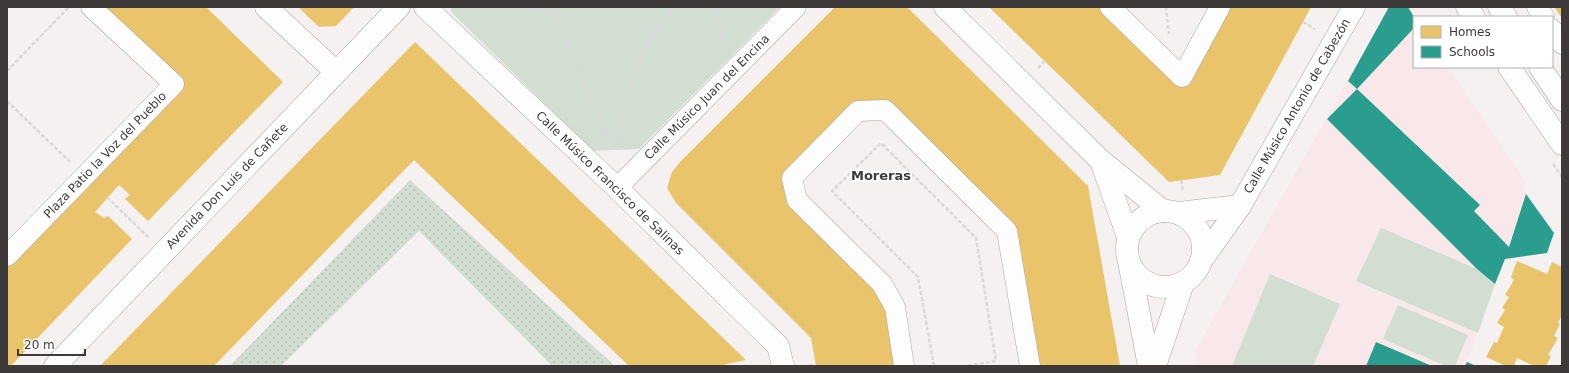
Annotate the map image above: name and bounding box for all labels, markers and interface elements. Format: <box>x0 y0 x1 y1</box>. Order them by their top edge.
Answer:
street label: Calle Músico Antonio de Cabezón <box>1241 16 1353 196</box>
legend <box>1413 16 1553 68</box>
text: Homes <box>1449 25 1491 39</box>
street label: Calle Músico Juan del Encina <box>642 32 772 162</box>
text: Schools <box>1449 45 1495 59</box>
street label: Plaza Patio la Voz del Pueblo <box>41 89 169 221</box>
street label: Calle Músico Francisco de Salinas <box>533 108 687 258</box>
street label: Avenida Don Luis de Cañete <box>163 120 291 252</box>
district label: Moreras <box>851 168 911 183</box>
scale bar <box>18 331 85 357</box>
text: 20 m <box>24 338 55 352</box>

